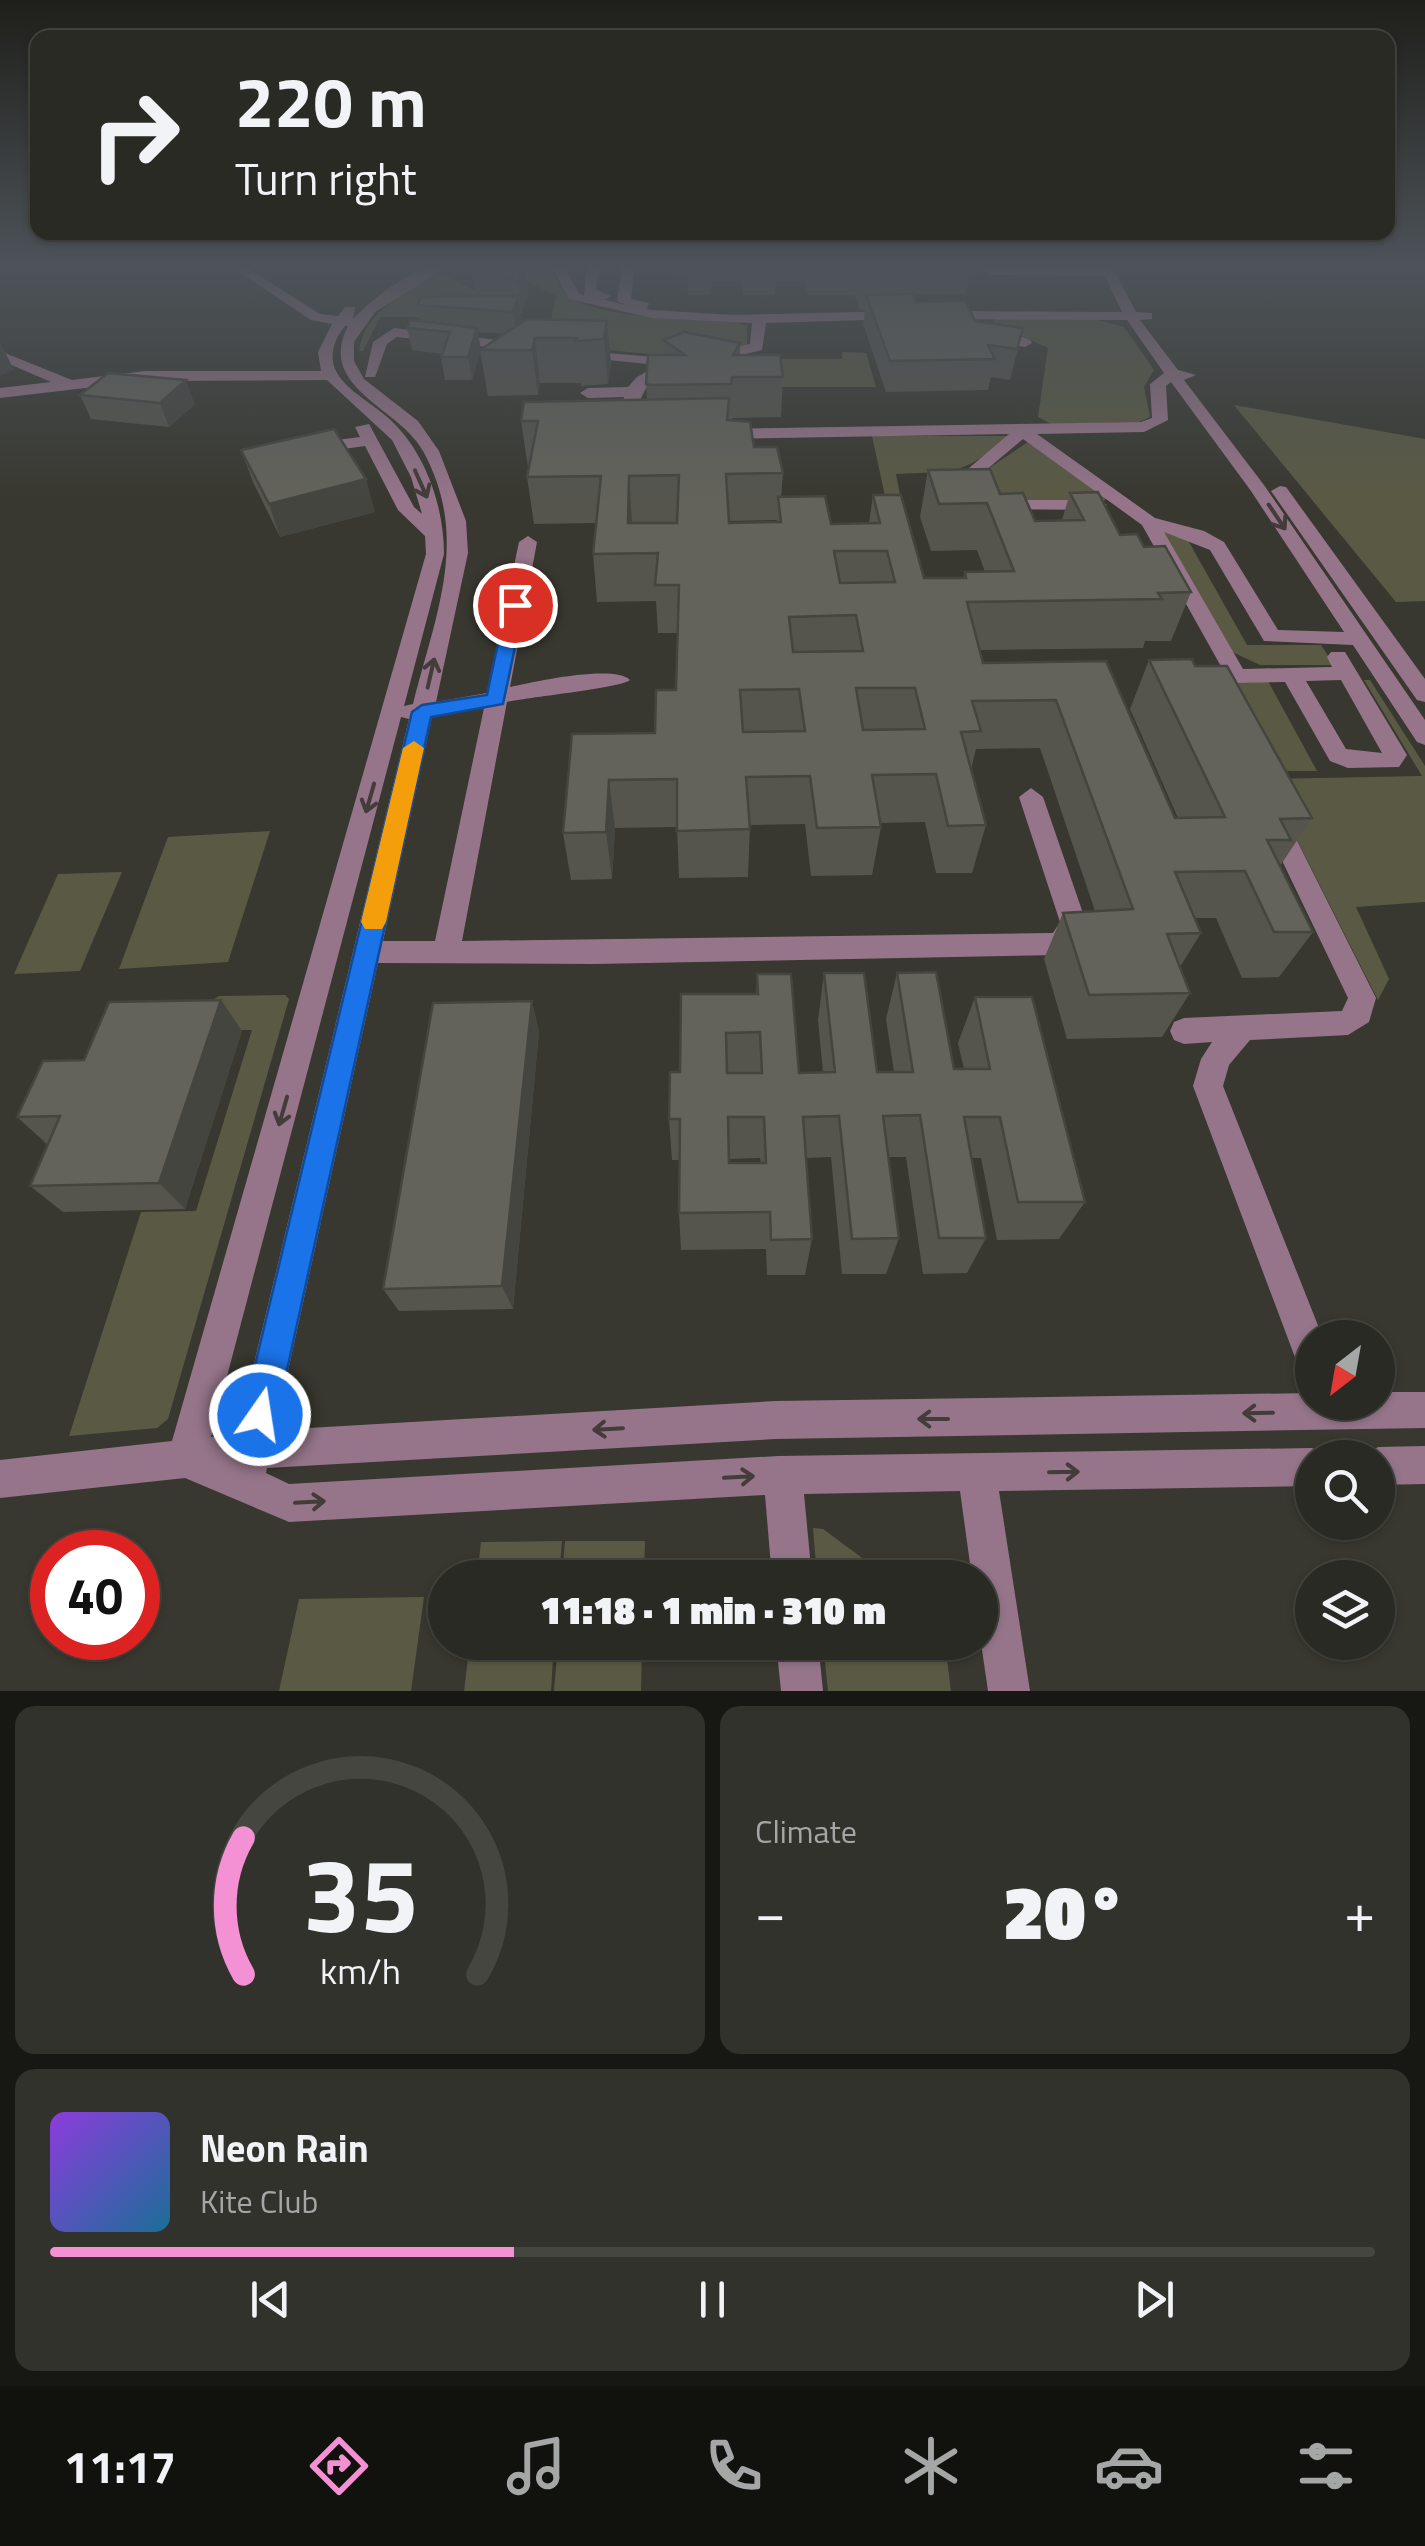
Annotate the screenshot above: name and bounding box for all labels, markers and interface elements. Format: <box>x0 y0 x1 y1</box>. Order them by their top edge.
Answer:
text: 220 m <box>235 48 427 154</box>
icon: right <box>70 70 200 200</box>
text: Turn right <box>235 144 417 212</box>
one-way arrow <box>413 468 431 499</box>
one-way arrow <box>1267 503 1288 531</box>
pin <box>473 563 558 648</box>
icon: arrive <box>488 578 543 633</box>
one-way arrow <box>423 657 441 689</box>
one-way arrow <box>359 782 378 813</box>
one-way arrow <box>272 1095 291 1126</box>
north arrow <box>1295 1320 1395 1420</box>
map controls <box>1295 1320 1395 1660</box>
position arrow <box>208 1363 312 1467</box>
one-way arrow <box>1242 1404 1274 1422</box>
one-way arrow <box>917 1410 950 1428</box>
one-way arrow <box>592 1420 624 1439</box>
button: search <box>1295 1440 1395 1540</box>
one-way arrow <box>1047 1462 1079 1481</box>
one-way arrow <box>722 1467 754 1486</box>
one-way arrow <box>293 1492 325 1511</box>
speed limit sign: 40 <box>30 1530 160 1660</box>
button: layers <box>1295 1560 1395 1660</box>
text: 11:18 · 1 min · 310 m <box>540 1581 886 1639</box>
text: Climate <box>755 1807 857 1855</box>
text: 35 <box>302 1814 418 1972</box>
text: 20° <box>1003 1854 1127 1968</box>
text: − <box>755 1870 786 1953</box>
text: + <box>1344 1870 1375 1953</box>
text: km/h <box>320 1943 400 1998</box>
text: Neon Rain <box>200 2119 369 2177</box>
text: Kite Club <box>200 2177 318 2225</box>
icon: previous <box>243 2272 298 2327</box>
icon: pause <box>685 2272 740 2327</box>
icon: next <box>1127 2272 1182 2327</box>
icon: directions <box>304 2431 374 2501</box>
icon: music <box>501 2431 571 2501</box>
icon: phone <box>699 2431 769 2501</box>
icon: climate <box>896 2431 966 2501</box>
icon: car <box>1094 2431 1164 2501</box>
icon: filters <box>1291 2431 1361 2501</box>
text: 11:17 <box>64 2432 176 2500</box>

